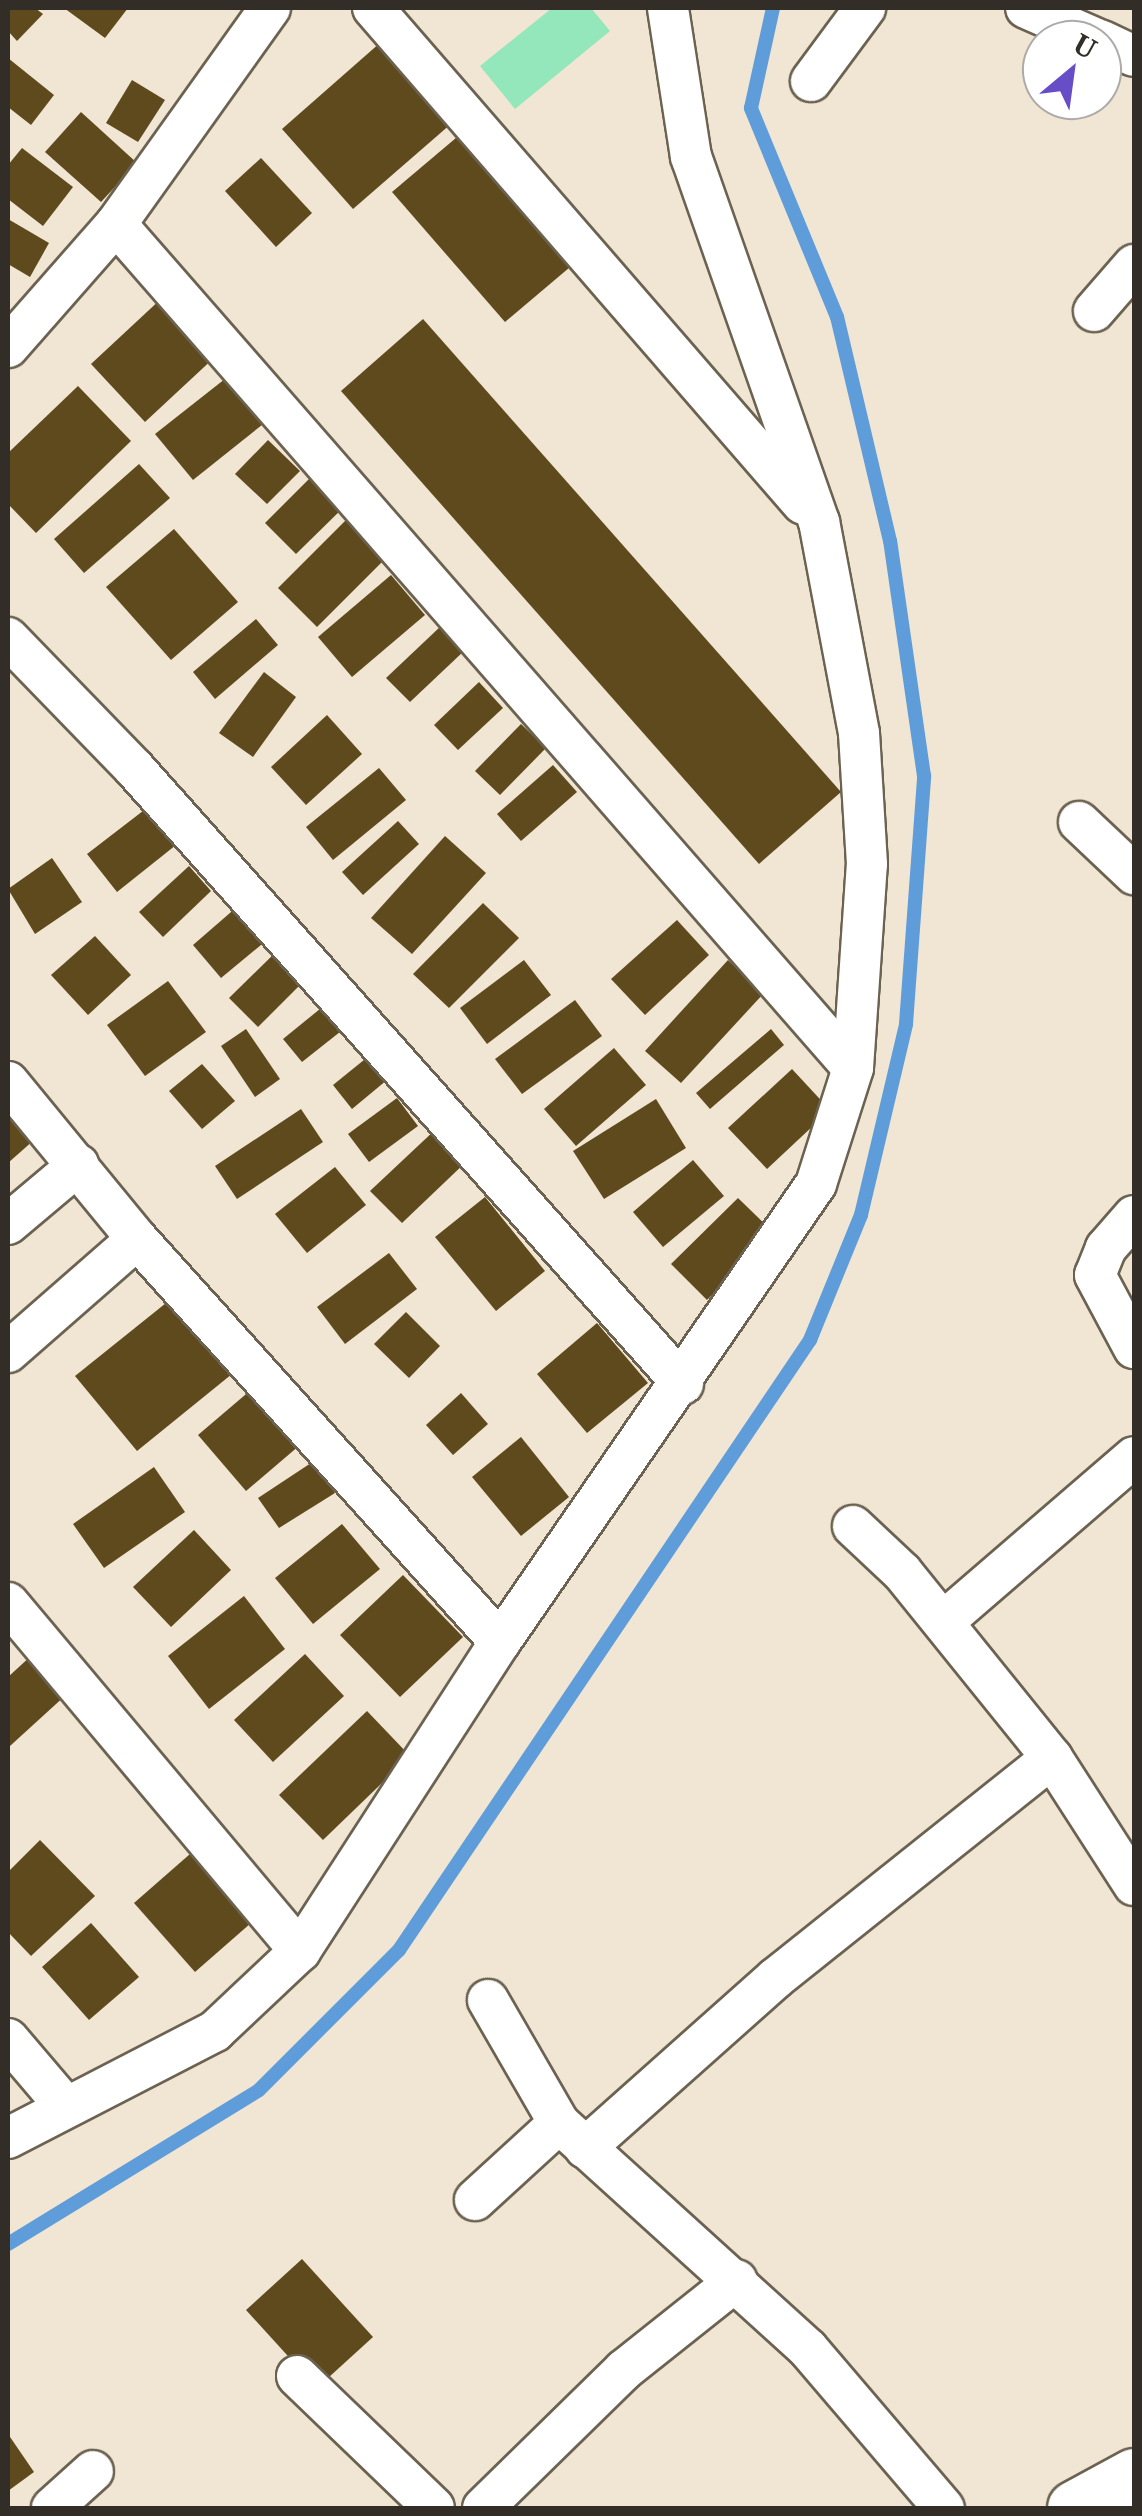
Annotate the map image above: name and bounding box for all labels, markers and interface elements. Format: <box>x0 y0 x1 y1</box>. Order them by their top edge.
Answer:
north arrow <box>1022 20 1122 120</box>
text: U <box>1067 24 1104 67</box>

